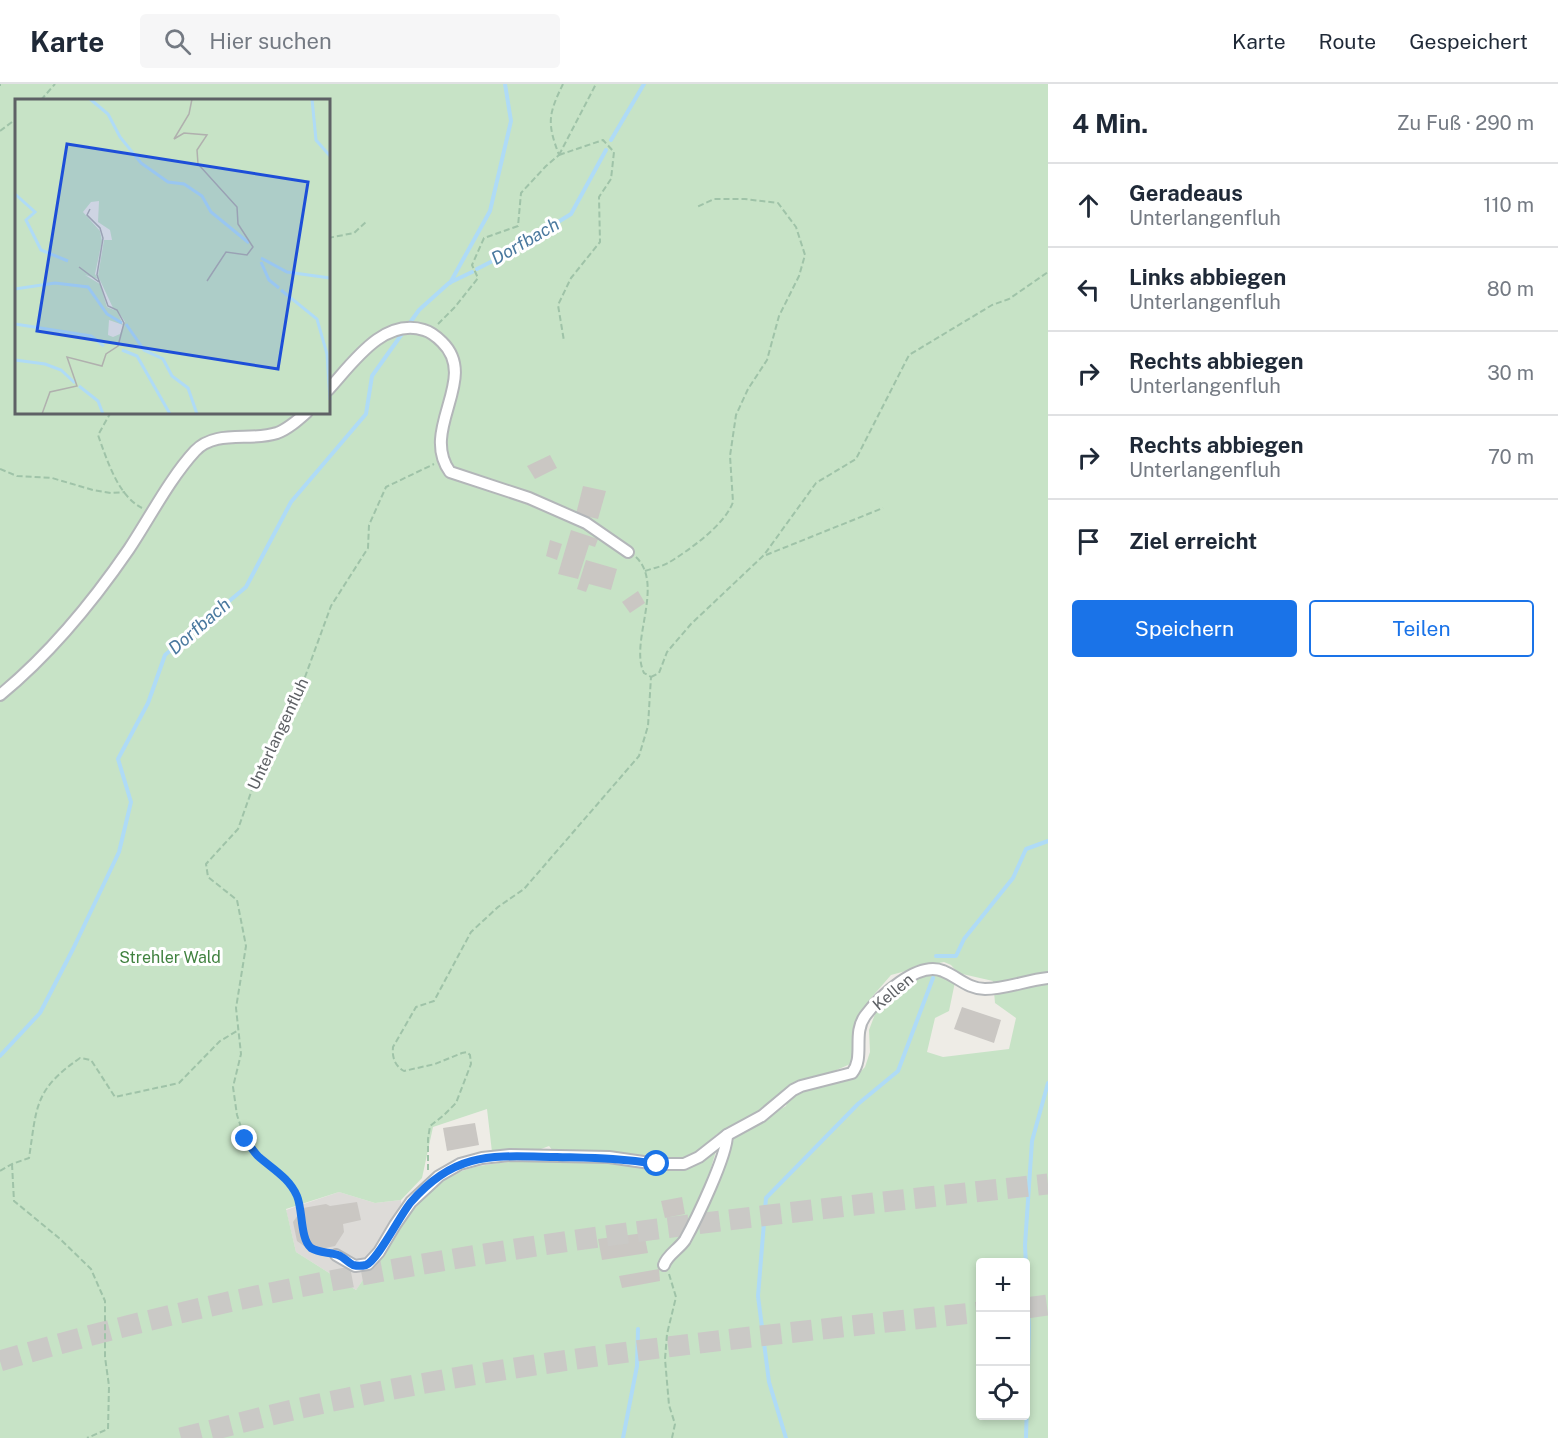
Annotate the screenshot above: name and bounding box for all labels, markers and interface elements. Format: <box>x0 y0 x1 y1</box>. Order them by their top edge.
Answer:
search box <box>140 14 560 68</box>
text: Karte <box>30 25 104 58</box>
icon: search <box>161 25 194 58</box>
text: Hier suchen <box>209 28 332 54</box>
text: Karte <box>1232 29 1286 54</box>
text: Route <box>1319 29 1376 54</box>
text: Gespeichert <box>1409 29 1528 54</box>
inset map <box>15 99 330 414</box>
text: 4 Min. <box>1072 108 1148 139</box>
text: Zu Fuß · 290 m <box>1397 111 1534 135</box>
text: Geradeaus <box>1129 180 1243 206</box>
icon: ahead <box>1072 189 1105 222</box>
text: 110 m <box>1483 193 1534 217</box>
text: Unterlangenfluh <box>1129 206 1281 230</box>
water label: Dorfbach <box>487 213 563 269</box>
text: Links abbiegen <box>1129 264 1286 290</box>
icon: left <box>1072 273 1105 306</box>
text: 80 m <box>1487 277 1534 301</box>
text: Unterlangenfluh <box>1129 290 1281 314</box>
text: Rechts abbiegen <box>1129 348 1304 374</box>
icon: right <box>1072 357 1105 390</box>
text: 30 m <box>1487 361 1534 385</box>
text: Unterlangenfluh <box>1129 374 1281 398</box>
text: Rechts abbiegen <box>1129 432 1304 458</box>
icon: right <box>1072 441 1105 474</box>
text: 70 m <box>1488 445 1534 469</box>
text: Unterlangenfluh <box>1129 458 1281 482</box>
icon: arrive <box>1072 525 1105 558</box>
text: Ziel erreicht <box>1129 528 1257 554</box>
water label: Dorfbach <box>164 593 234 659</box>
button: Speichern <box>1072 600 1297 657</box>
button: Teilen <box>1309 600 1534 657</box>
street label: Unterlangenfluh <box>244 675 312 793</box>
park label: Strehler Wald <box>119 948 221 967</box>
street label: Kellen <box>869 970 917 1014</box>
route end <box>231 1125 257 1151</box>
route start <box>643 1150 669 1176</box>
map controls <box>976 1258 1030 1420</box>
button: + <box>976 1258 1030 1312</box>
button: − <box>976 1312 1030 1366</box>
button: locate <box>976 1366 1030 1420</box>

